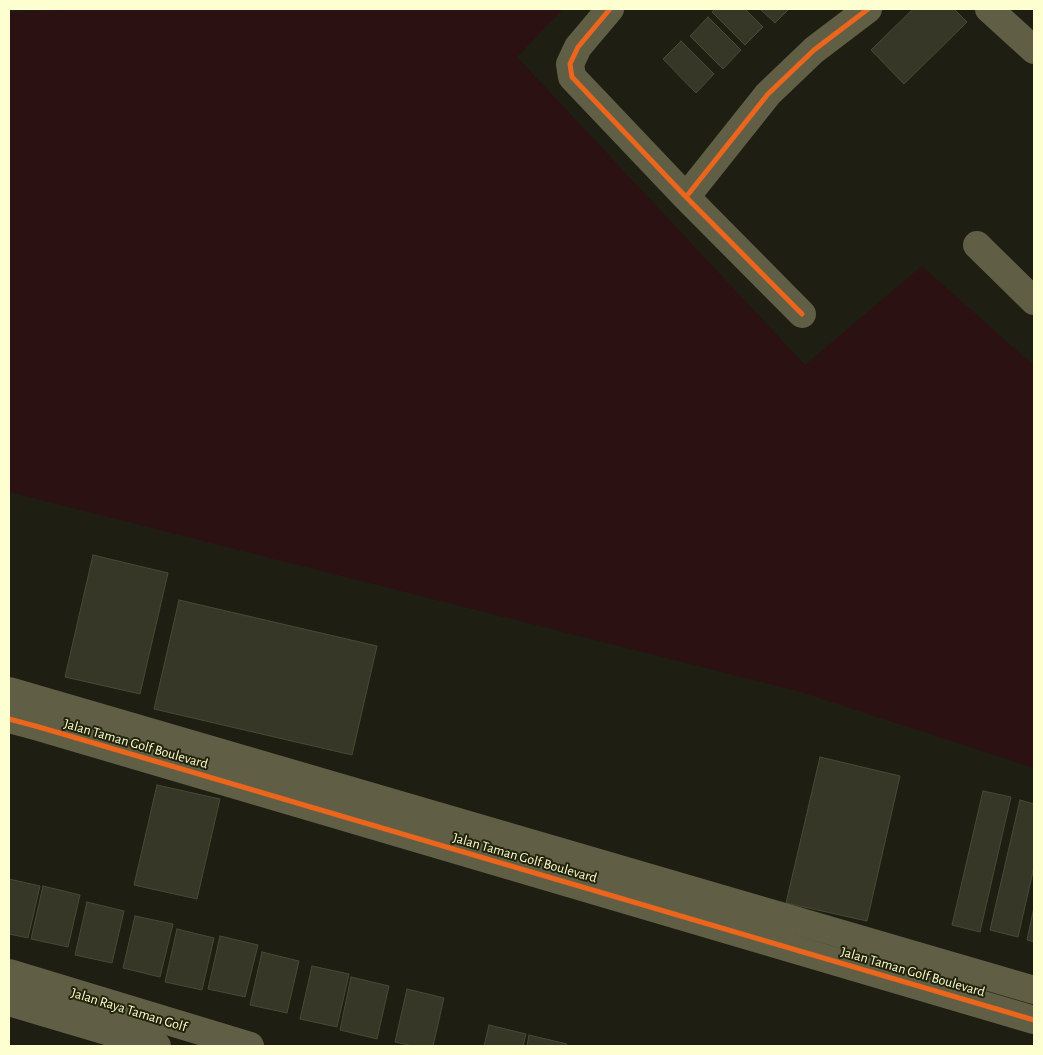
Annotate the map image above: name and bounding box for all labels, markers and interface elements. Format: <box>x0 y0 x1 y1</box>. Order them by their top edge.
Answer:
street label: Jalan Taman Golf Boulevard <box>62 715 210 773</box>
street label: Jalan Taman Golf Boulevard <box>451 829 599 887</box>
street label: Jalan Taman Golf Boulevard <box>839 943 987 1001</box>
street label: Jalan Raya Taman Golf <box>69 984 189 1036</box>

